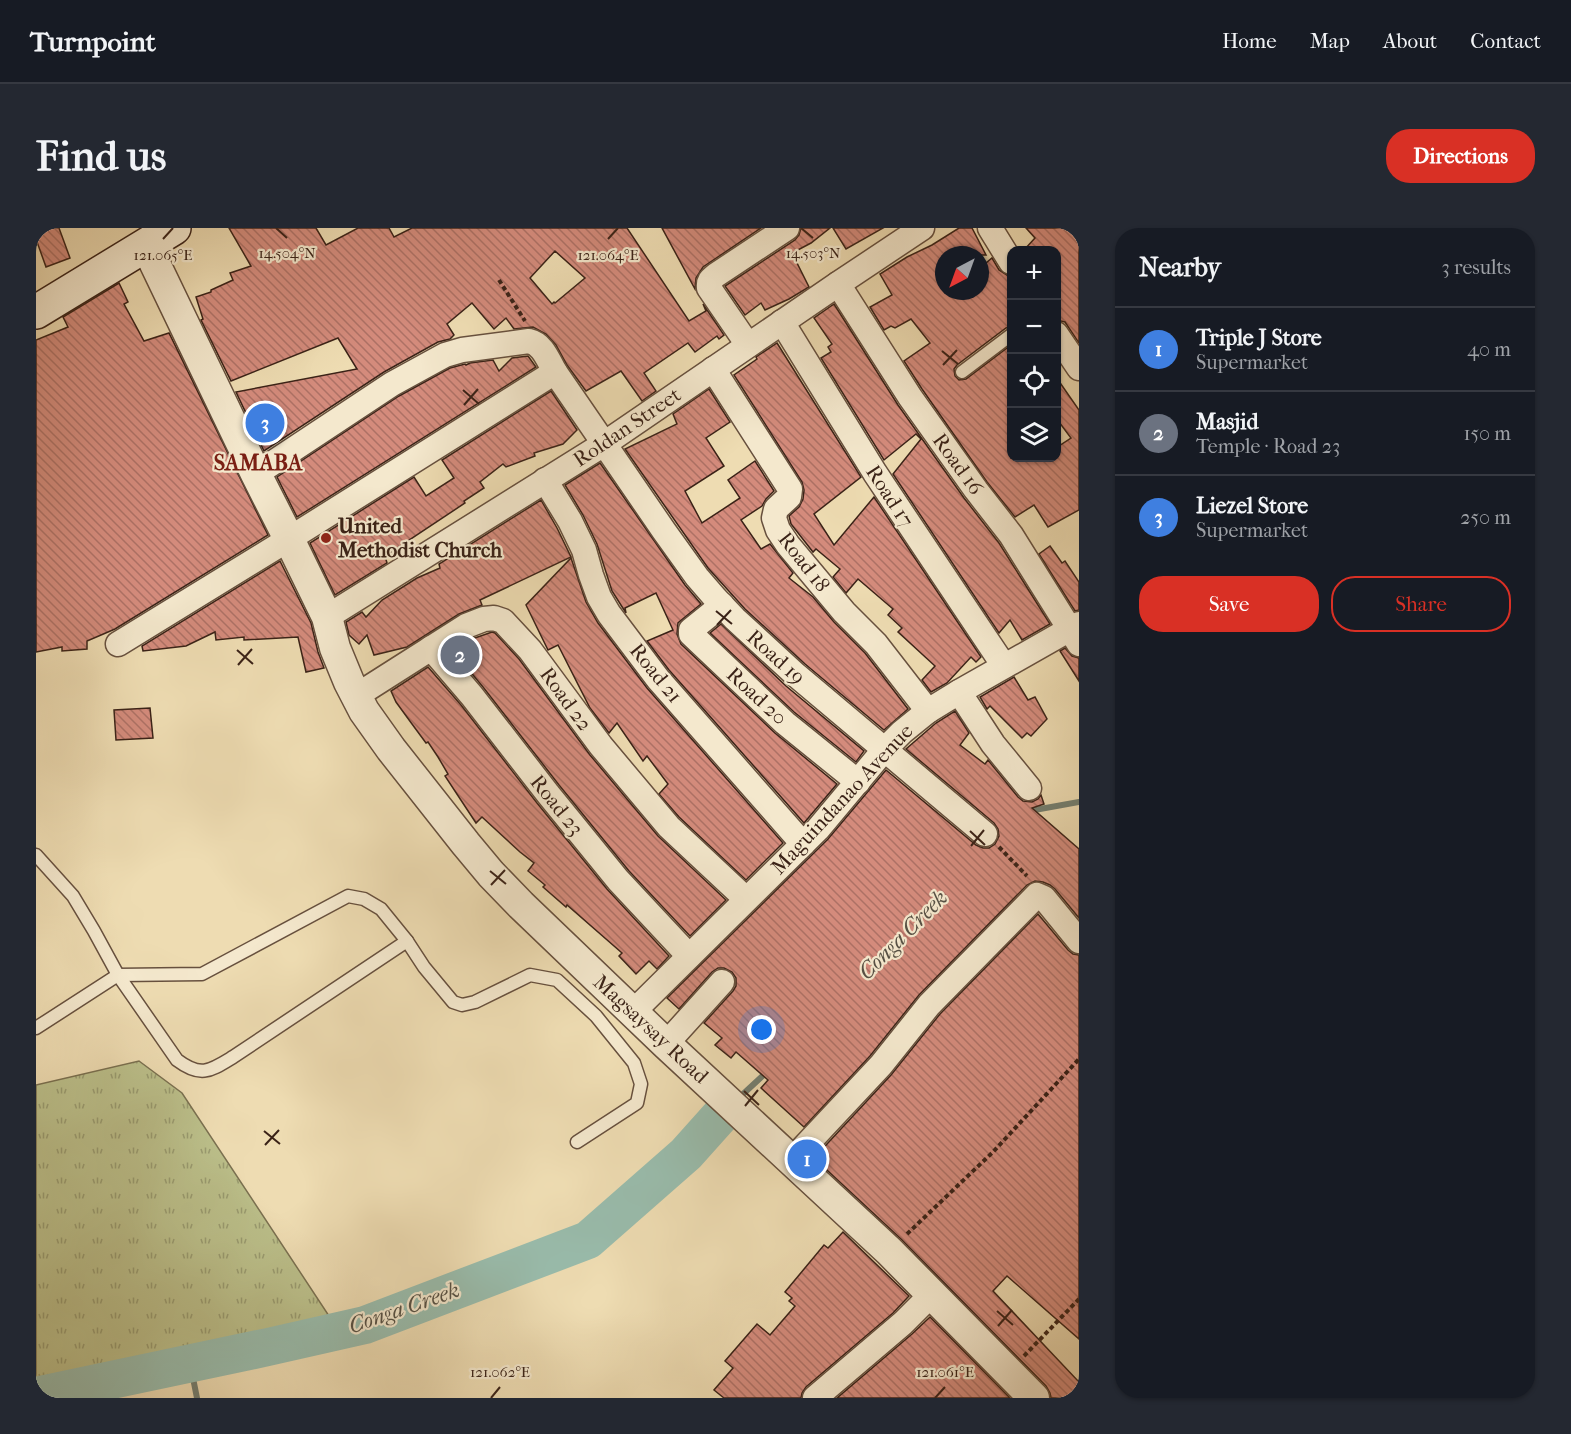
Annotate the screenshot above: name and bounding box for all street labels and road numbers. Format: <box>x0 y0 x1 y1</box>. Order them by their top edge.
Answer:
street label: Roldan Street <box>569 382 686 472</box>
street label: Road 16 <box>928 429 989 500</box>
street label: Road 17 <box>861 461 919 531</box>
street label: Road 18 <box>773 527 835 597</box>
street label: Road 19 <box>742 625 810 689</box>
street label: Road 21 <box>625 638 687 708</box>
street label: Road 22 <box>535 662 597 736</box>
street label: Road 20 <box>722 662 792 730</box>
street label: Maguindanao Avenue <box>766 719 918 879</box>
street label: Road 23 <box>525 770 589 840</box>
street label: Magsaysay Road <box>589 970 714 1089</box>

